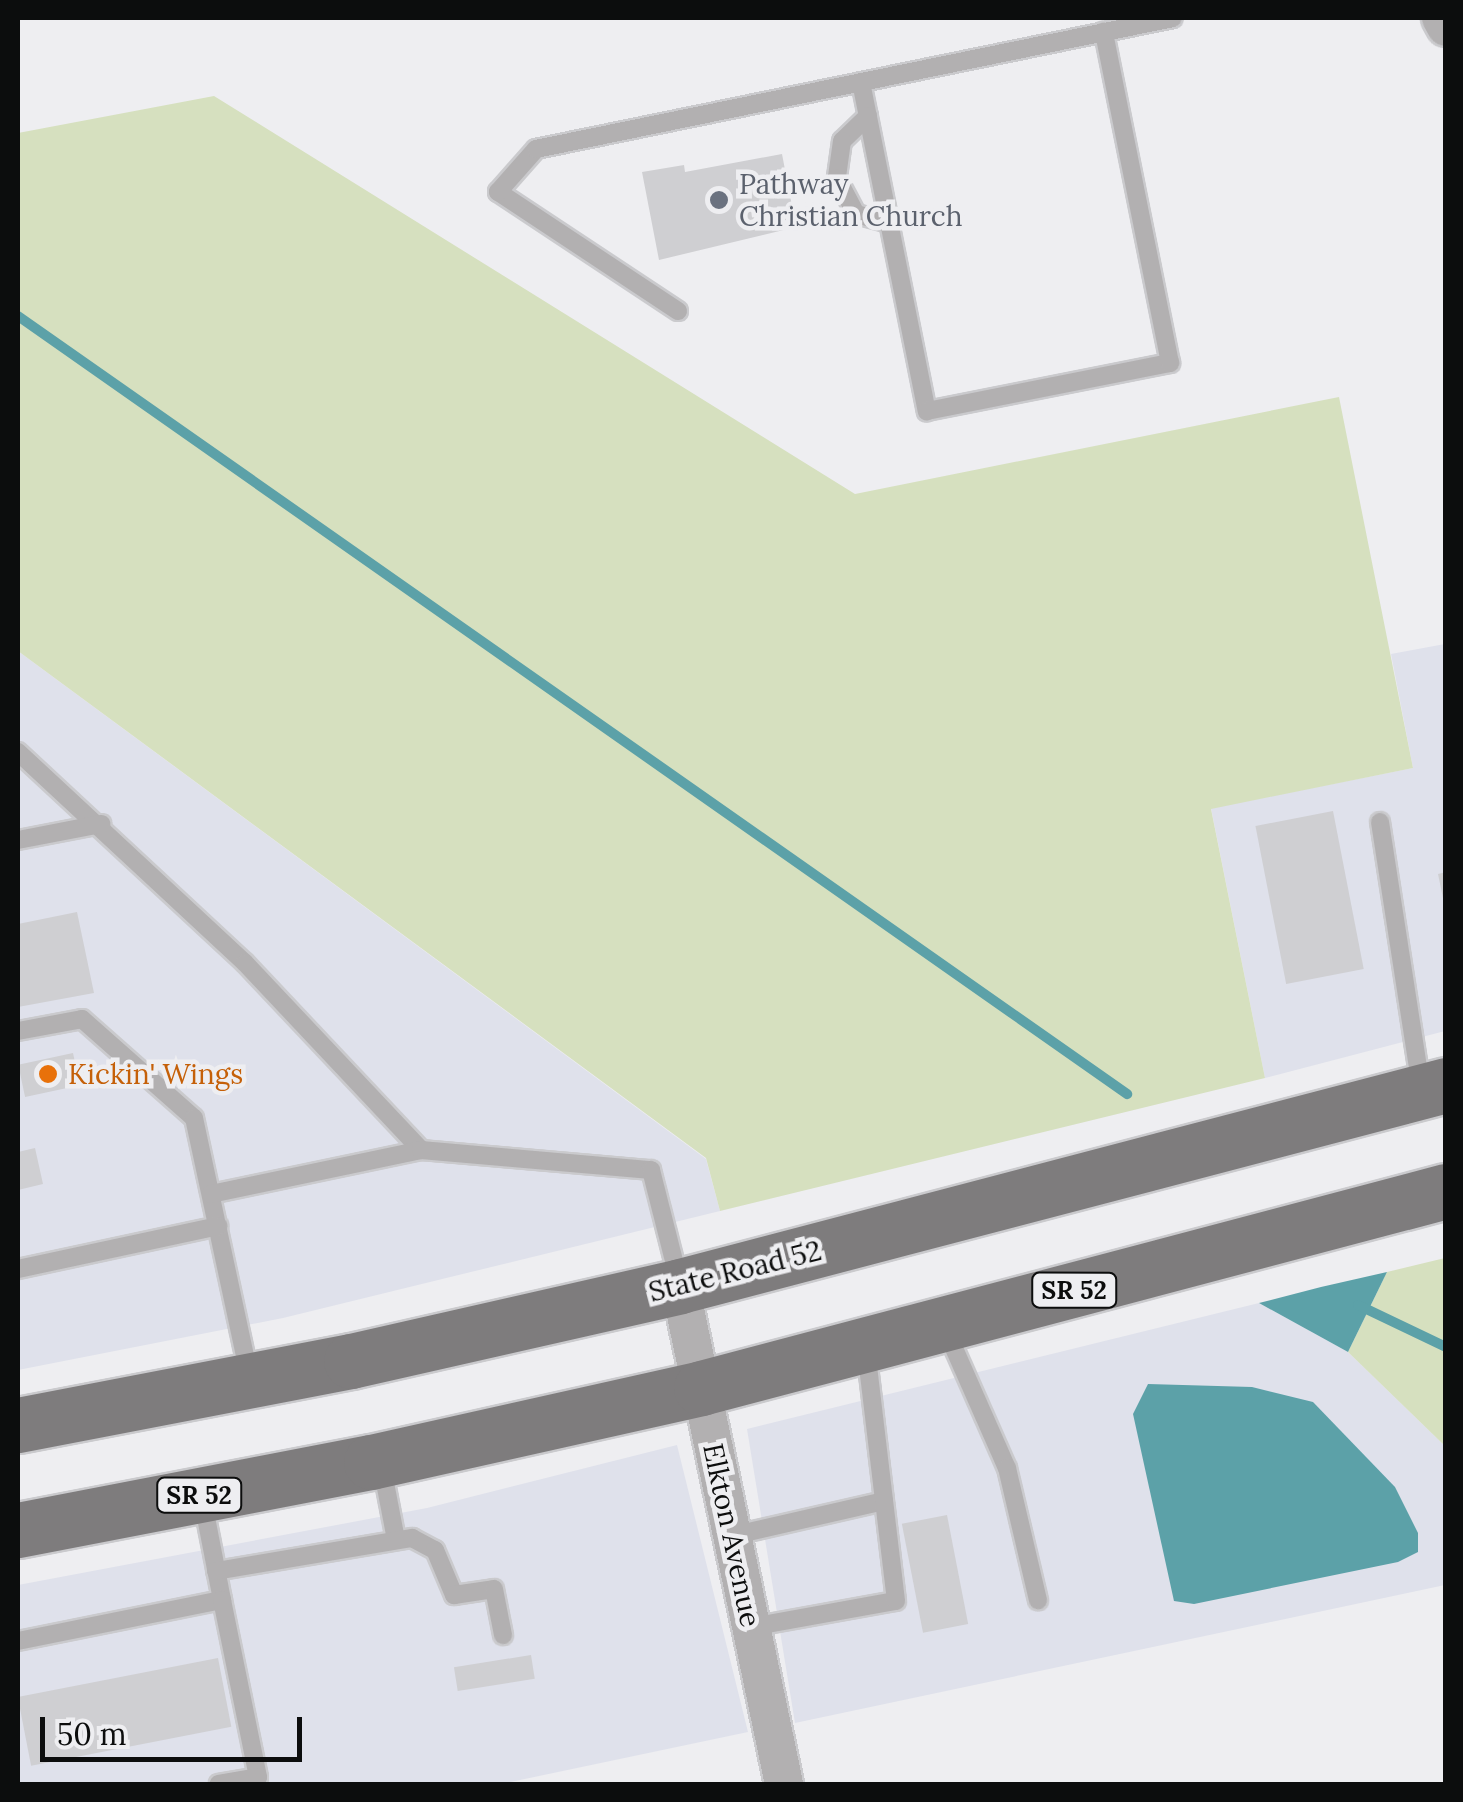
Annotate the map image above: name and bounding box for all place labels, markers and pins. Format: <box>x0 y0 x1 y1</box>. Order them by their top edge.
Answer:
place label: Pathway Christian Church <box>739 167 962 233</box>
marker: Pathway Christian Church <box>708 189 730 211</box>
place label: Kickin' Wings <box>68 1057 243 1091</box>
marker: Kickin' Wings <box>37 1063 59 1085</box>

